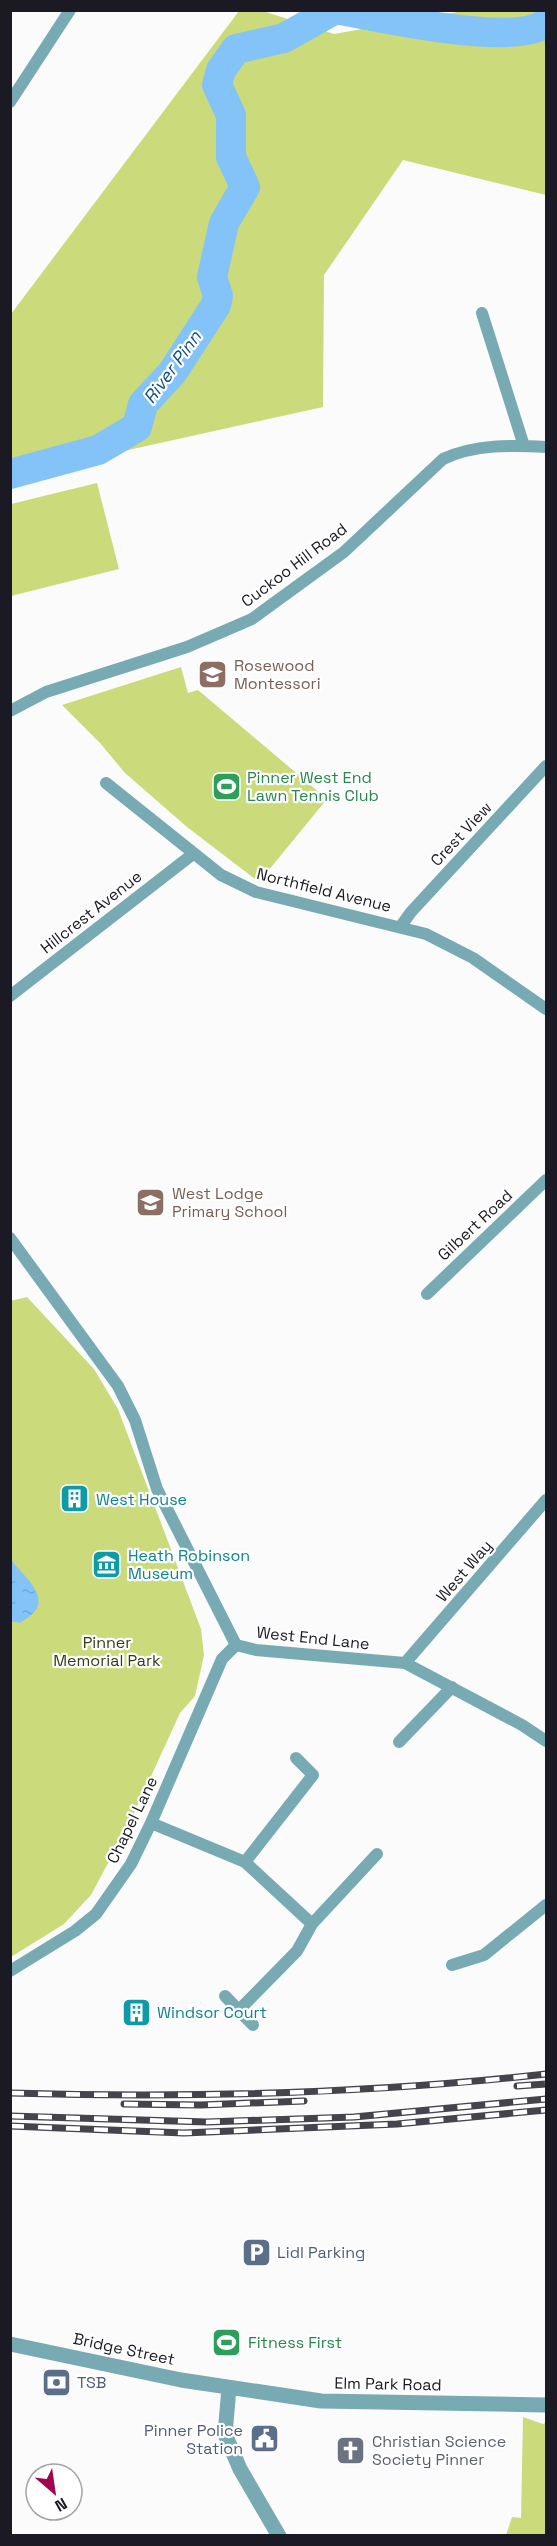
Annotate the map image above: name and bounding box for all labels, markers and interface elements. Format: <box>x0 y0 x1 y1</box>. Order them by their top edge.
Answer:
water label: River Pinn <box>138 325 207 408</box>
street label: Cuckoo Hill Road <box>237 518 351 612</box>
place label: Rosewood Montessori <box>234 655 321 694</box>
school or university icon: Rosewood Montessori <box>197 658 229 690</box>
place label: Pinner West End Lawn Tennis Club <box>247 767 379 806</box>
sports icon: Pinner West End Lawn Tennis Club <box>210 770 242 802</box>
street label: Crest View <box>426 797 496 871</box>
street label: Northfield Avenue <box>254 863 394 917</box>
street label: Hillcrest Avenue <box>36 866 146 958</box>
place label: West Lodge Primary School <box>172 1183 287 1222</box>
street label: Gilbert Road <box>433 1185 517 1265</box>
school or university icon: West Lodge Primary School <box>135 1186 167 1218</box>
building icon: West House <box>59 1483 91 1515</box>
place label: West House <box>96 1489 187 1510</box>
street label: West Way <box>431 1536 497 1606</box>
place label: Heath Robinson Museum <box>128 1545 250 1584</box>
museum icon: Heath Robinson Museum <box>91 1548 123 1580</box>
street label: West End Lane <box>256 1622 370 1654</box>
park label: Pinner Memorial Park <box>53 1632 161 1671</box>
street label: Chapel Lane <box>102 1773 162 1867</box>
building icon: Windsor Court <box>120 1996 152 2028</box>
place label: Windsor Court <box>157 2002 267 2023</box>
parking icon: Lidl Parking <box>240 2236 272 2268</box>
place label: Lidl Parking <box>277 2242 365 2263</box>
sports icon: Fitness First <box>211 2326 243 2358</box>
street label: Bridge Street <box>71 2328 177 2370</box>
place label: Fitness First <box>248 2332 342 2353</box>
bank icon: TSB <box>40 2366 72 2398</box>
place label: TSB <box>77 2372 106 2393</box>
street label: Elm Park Road <box>334 2373 442 2395</box>
place label: Pinner Police Station <box>144 2420 243 2459</box>
public building icon: Pinner Police Station <box>248 2423 280 2455</box>
place label: Christian Science Society Pinner <box>372 2431 506 2470</box>
church icon: Christian Science Society Pinner <box>335 2434 367 2466</box>
north arrow <box>24 2462 84 2522</box>
text: N <box>51 2493 71 2516</box>

